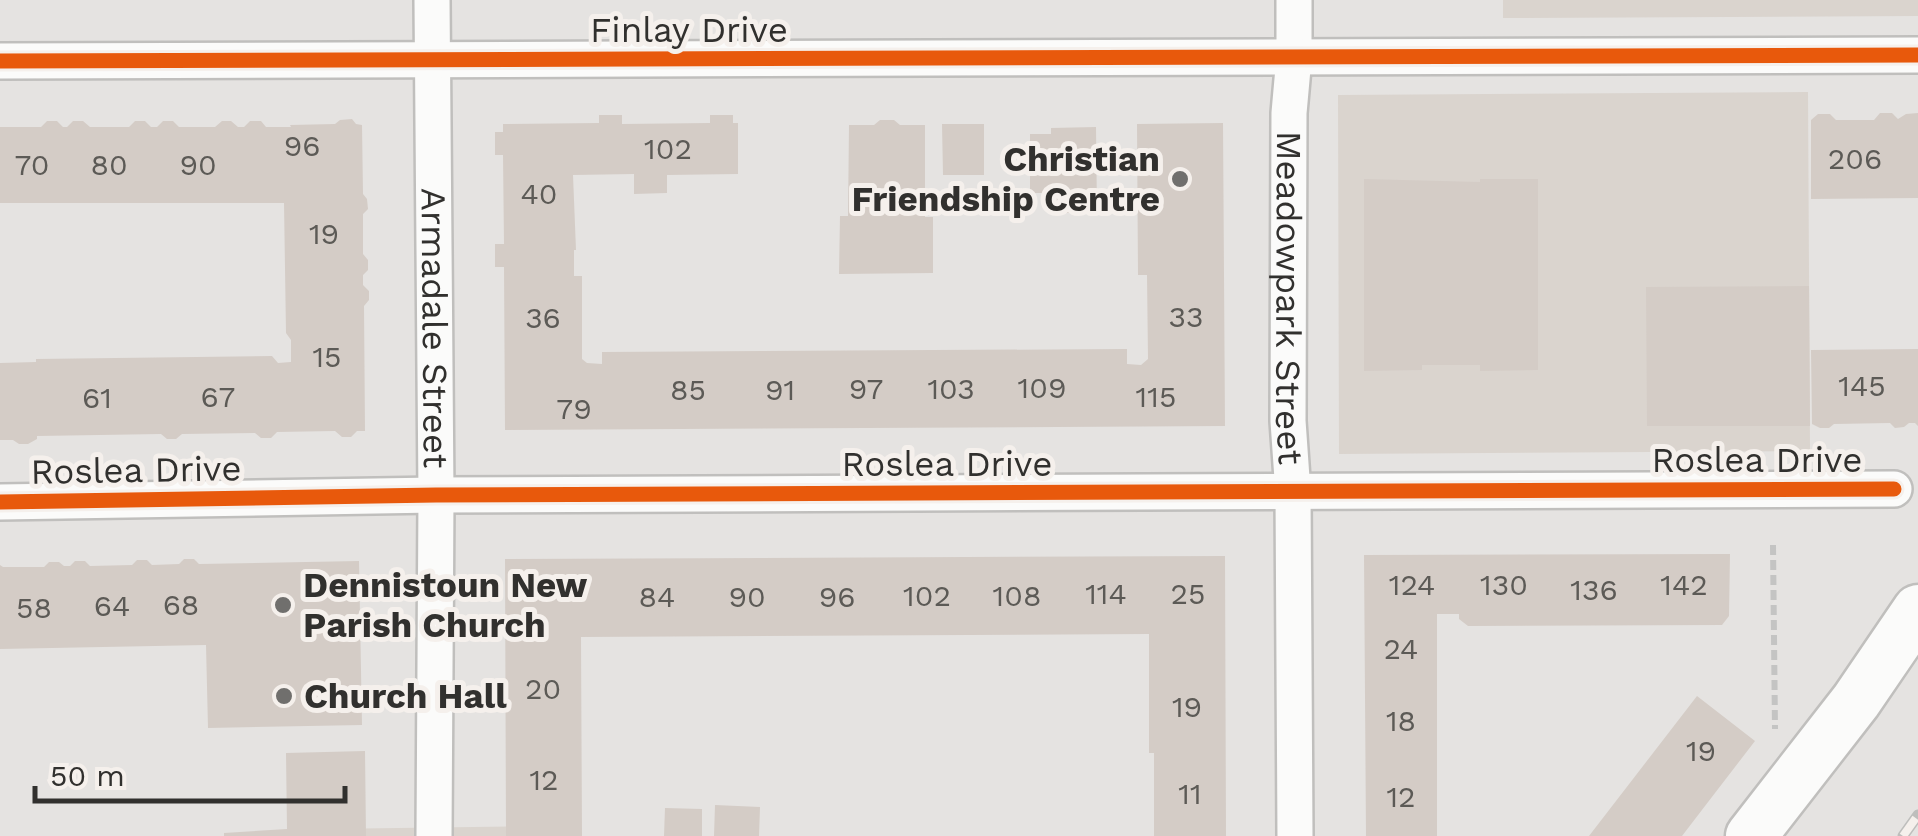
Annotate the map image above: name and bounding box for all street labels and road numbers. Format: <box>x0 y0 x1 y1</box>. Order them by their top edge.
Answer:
street label: Finlay Drive <box>590 9 788 51</box>
street label: Meadowpark Street <box>1267 131 1312 466</box>
street label: Armadale Street <box>413 188 457 469</box>
street label: Roslea Drive <box>1651 439 1863 481</box>
street label: Roslea Drive <box>841 443 1053 485</box>
street label: Roslea Drive <box>30 447 242 493</box>

